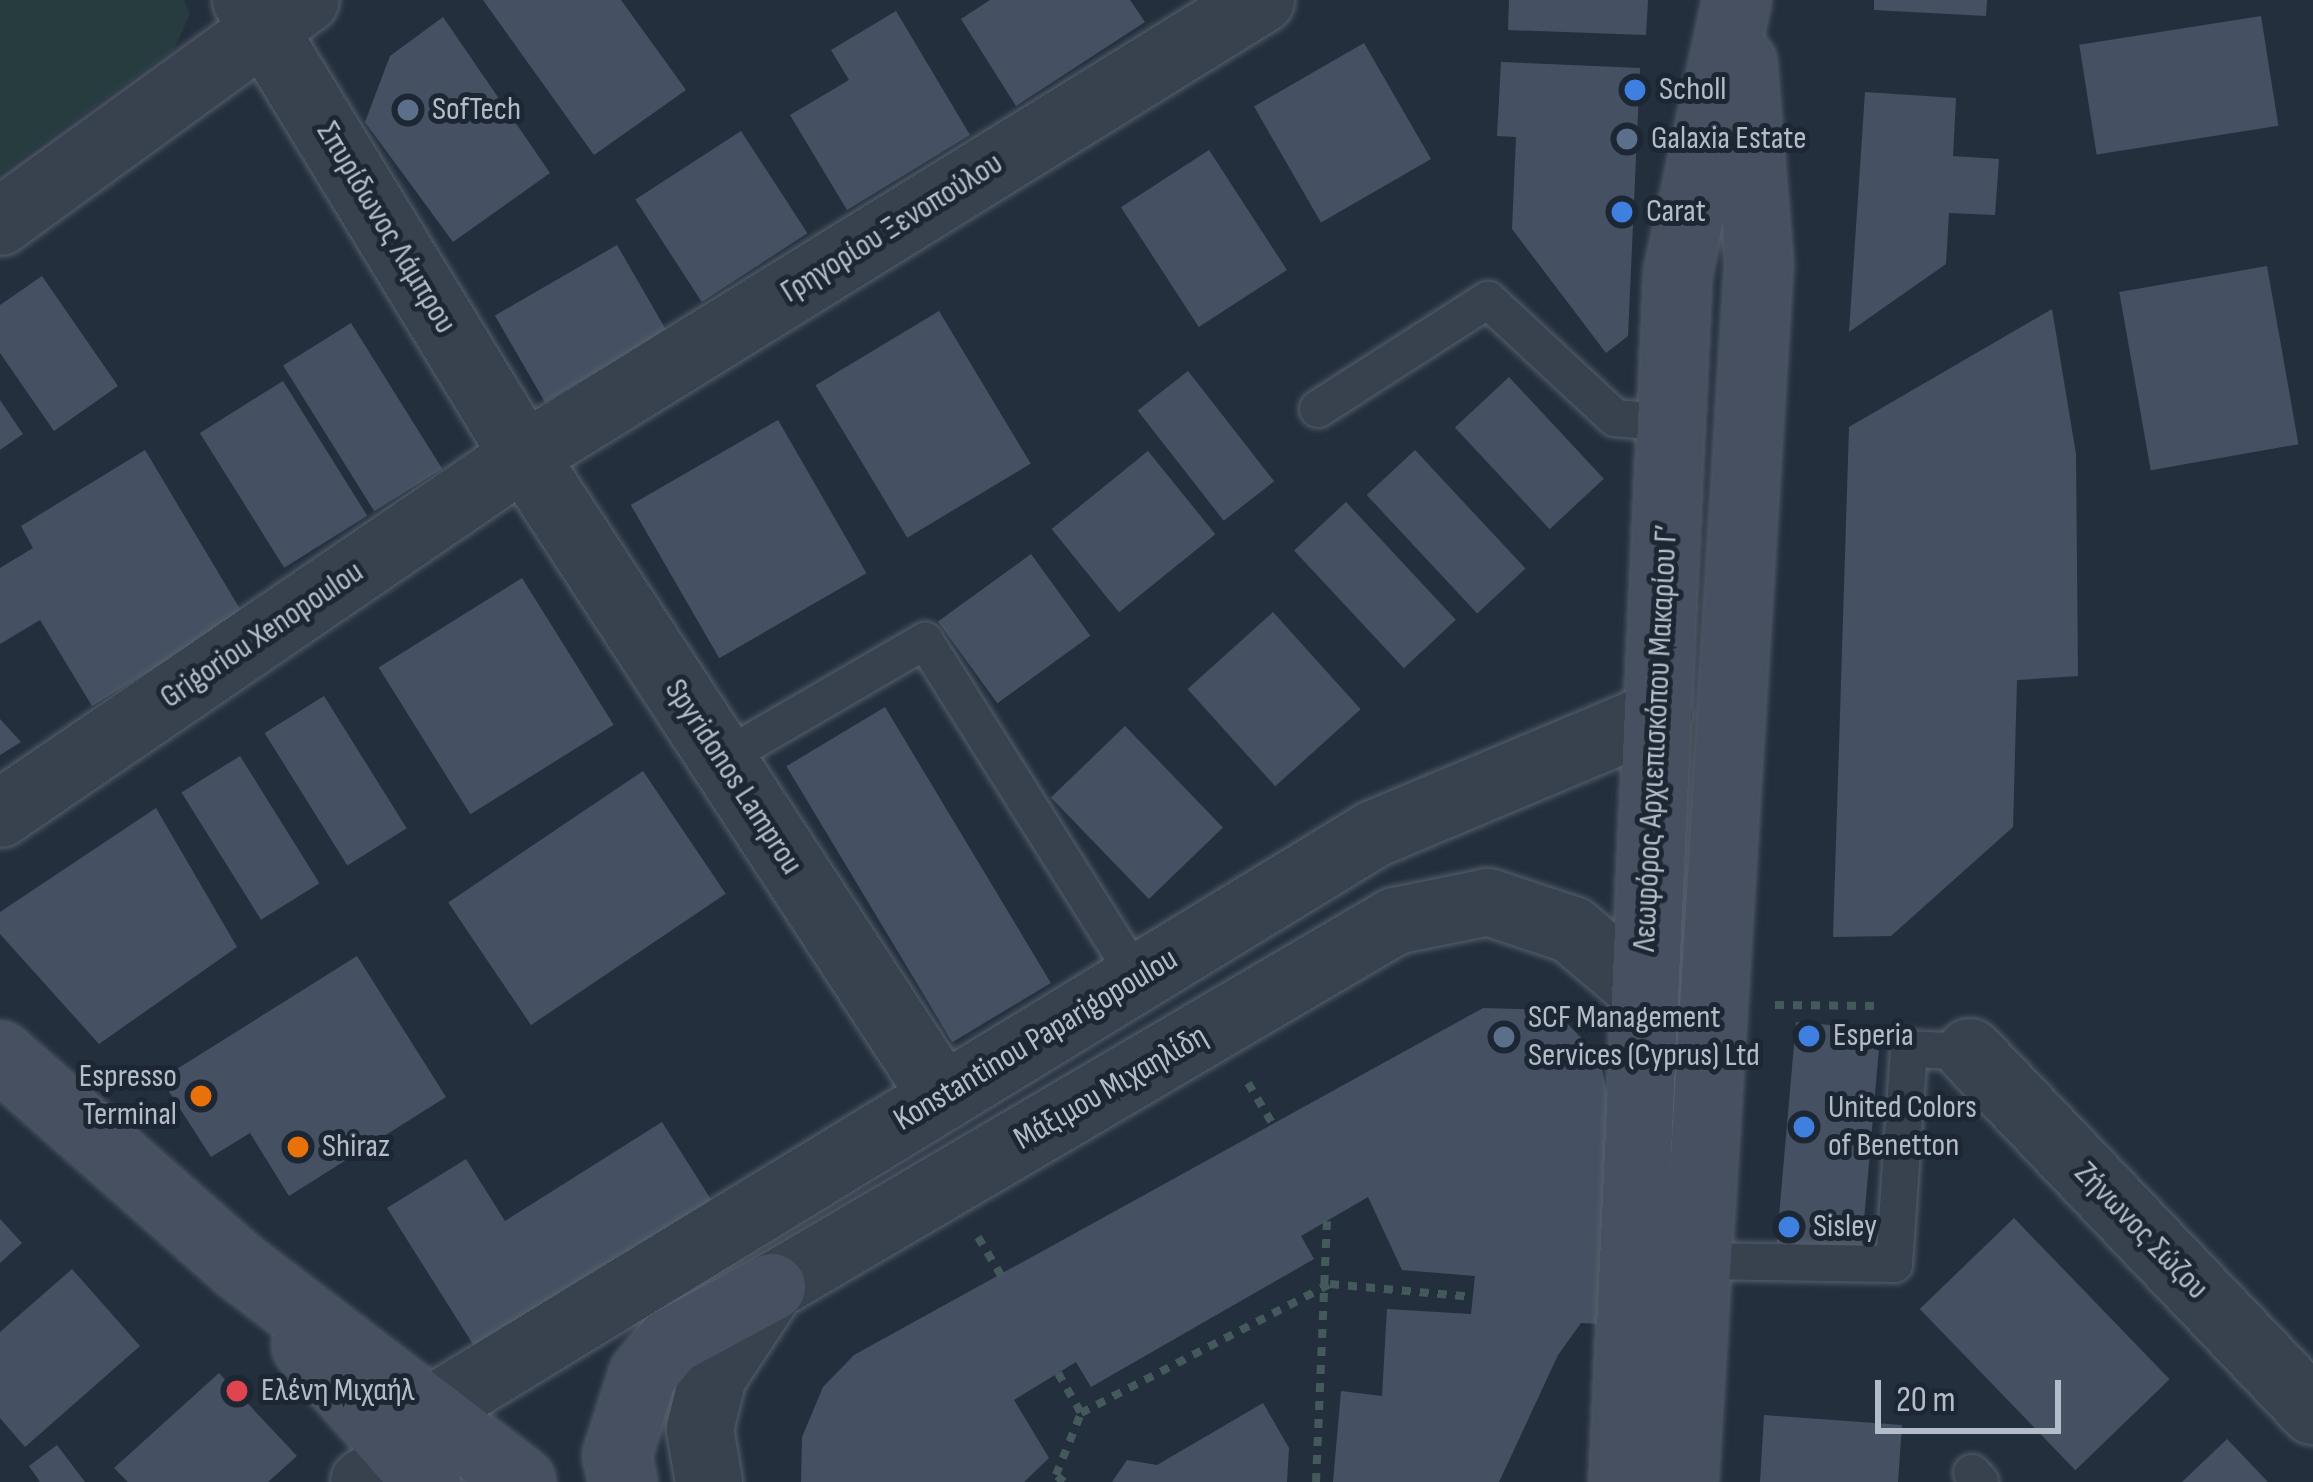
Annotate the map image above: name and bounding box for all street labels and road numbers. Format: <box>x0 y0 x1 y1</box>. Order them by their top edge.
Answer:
street label: Σπυρίδωνος Λάμπρου <box>307 115 465 341</box>
street label: Γρηγορίου Ξενοπούλου <box>774 144 1010 312</box>
street label: Λεωφόρος Αρχιεπισκόπου Μακαρίου Γ’ <box>1625 523 1687 953</box>
street label: Grigoriou Xenopoulou <box>153 553 371 717</box>
street label: Spyridonos Lamprou <box>655 672 811 882</box>
street label: Konstantinou Paparigopoulou <box>887 940 1185 1140</box>
street label: Μάξιμου Μιχαηλίδη <box>1007 1017 1215 1159</box>
street label: Ζήνωνος Σώζου <box>2066 1154 2216 1308</box>

